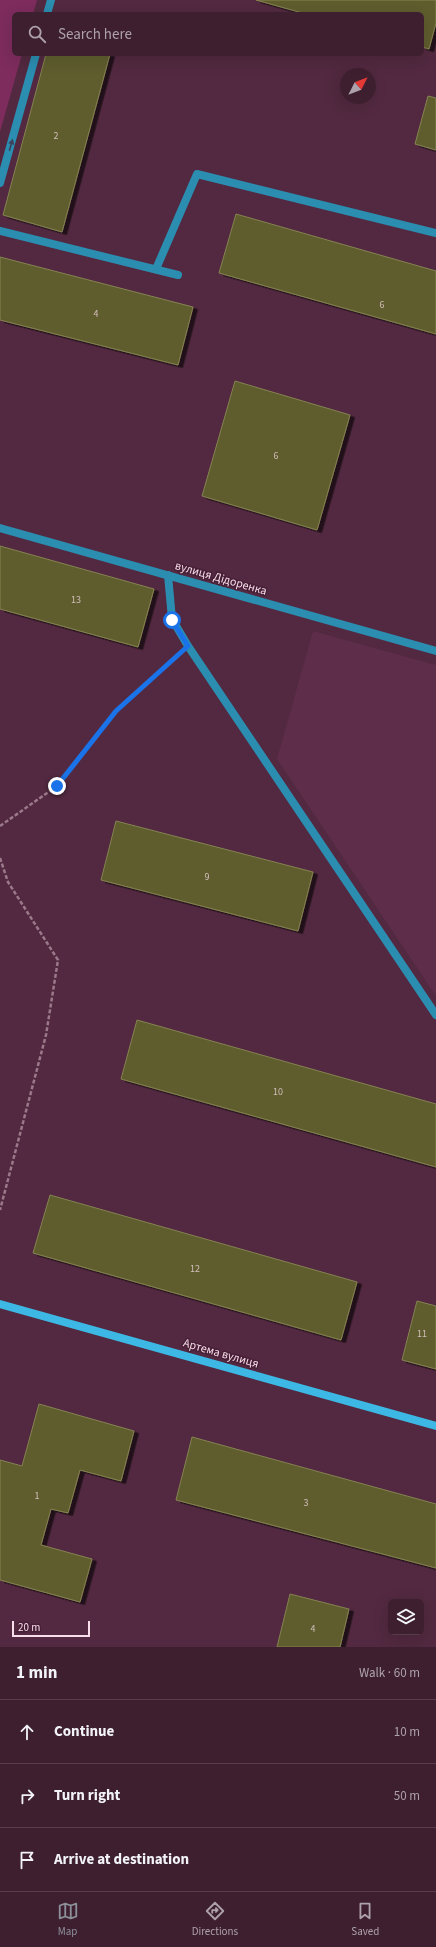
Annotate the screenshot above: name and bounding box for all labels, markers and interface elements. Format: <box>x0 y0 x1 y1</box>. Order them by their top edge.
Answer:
search box <box>12 12 424 56</box>
icon: search <box>26 23 48 45</box>
text: Search here <box>58 24 132 45</box>
north arrow <box>340 68 376 104</box>
house number: 2 <box>54 129 59 143</box>
one-way arrow <box>8 139 14 152</box>
house number: 6 <box>380 298 385 312</box>
house number: 4 <box>94 307 99 321</box>
house number: 6 <box>274 449 279 463</box>
street label: вулиця Дідоренка <box>173 557 269 600</box>
house number: 13 <box>71 593 81 607</box>
route start <box>163 611 181 629</box>
route end <box>48 777 66 795</box>
house number: 9 <box>205 870 210 884</box>
house number: 10 <box>273 1085 283 1099</box>
house number: 12 <box>190 1262 200 1276</box>
house number: 11 <box>417 1327 427 1341</box>
street label: Артема вулиця <box>181 1335 261 1372</box>
house number: 1 <box>35 1489 40 1503</box>
house number: 3 <box>304 1496 309 1510</box>
map controls <box>388 1599 424 1635</box>
button: layers <box>388 1599 424 1635</box>
scale bar <box>12 1619 90 1638</box>
text: 20 m <box>18 1620 40 1635</box>
house number: 4 <box>311 1622 316 1636</box>
text: 1 min <box>16 1661 57 1685</box>
text: Walk · 60 m <box>359 1664 420 1682</box>
icon: ahead <box>16 1721 38 1743</box>
text: Continue <box>54 1721 114 1742</box>
text: 10 m <box>394 1723 420 1741</box>
icon: right <box>16 1785 38 1807</box>
text: Turn right <box>54 1785 120 1806</box>
text: 50 m <box>394 1787 420 1805</box>
icon: arrive <box>16 1849 38 1871</box>
text: Arrive at destination <box>54 1849 189 1870</box>
tab: Map <box>57 1900 79 1939</box>
tab: Directions <box>192 1900 238 1939</box>
tab: Saved <box>351 1900 379 1939</box>

